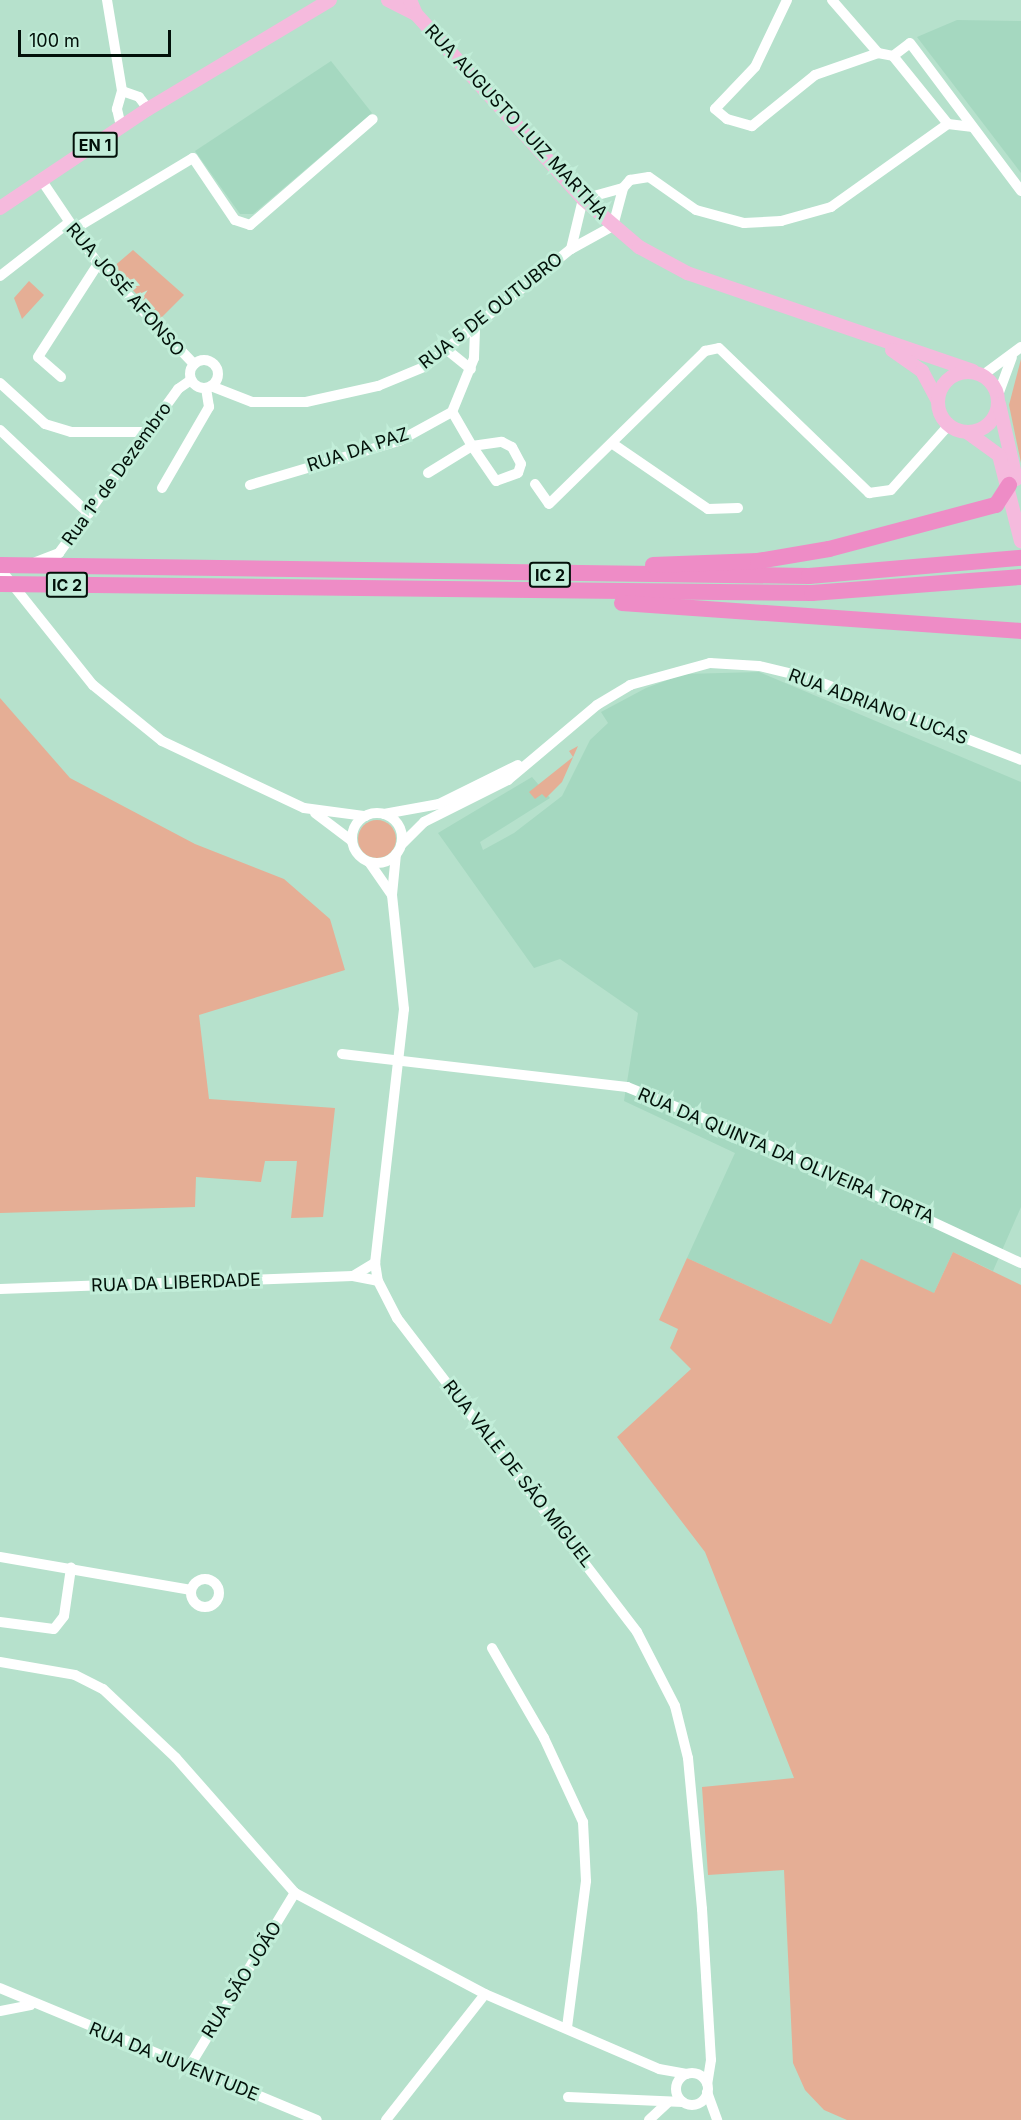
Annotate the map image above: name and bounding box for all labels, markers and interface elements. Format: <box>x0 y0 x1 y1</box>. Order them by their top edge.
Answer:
scale bar <box>21 18 174 56</box>
street label: RUA AUGUSTO LUIZ MARTHA <box>420 20 612 224</box>
text: 100 m <box>29 30 80 51</box>
road number: EN 1 <box>72 132 118 158</box>
street label: RUA JOSÉ AFONSO <box>61 219 189 361</box>
street label: RUA 5 DE OUTUBRO <box>415 248 567 374</box>
street label: Rua 1º de Dezembro <box>58 398 176 550</box>
street label: RUA DA PAZ <box>304 423 412 477</box>
road number: IC 2 <box>528 562 572 588</box>
road number: IC 2 <box>44 572 90 598</box>
street label: RUA ADRIANO LUCAS <box>785 665 971 749</box>
street label: RUA DA QUINTA DA OLIVEIRA TORTA <box>635 1084 937 1228</box>
street label: RUA DA LIBERDADE <box>91 1269 261 1297</box>
street label: RUA VALE DE SÃO MIGUEL <box>438 1376 598 1572</box>
street label: RUA SÃO JOÃO <box>198 1918 286 2042</box>
street label: RUA DA JUVENTUDE <box>86 2018 262 2106</box>

